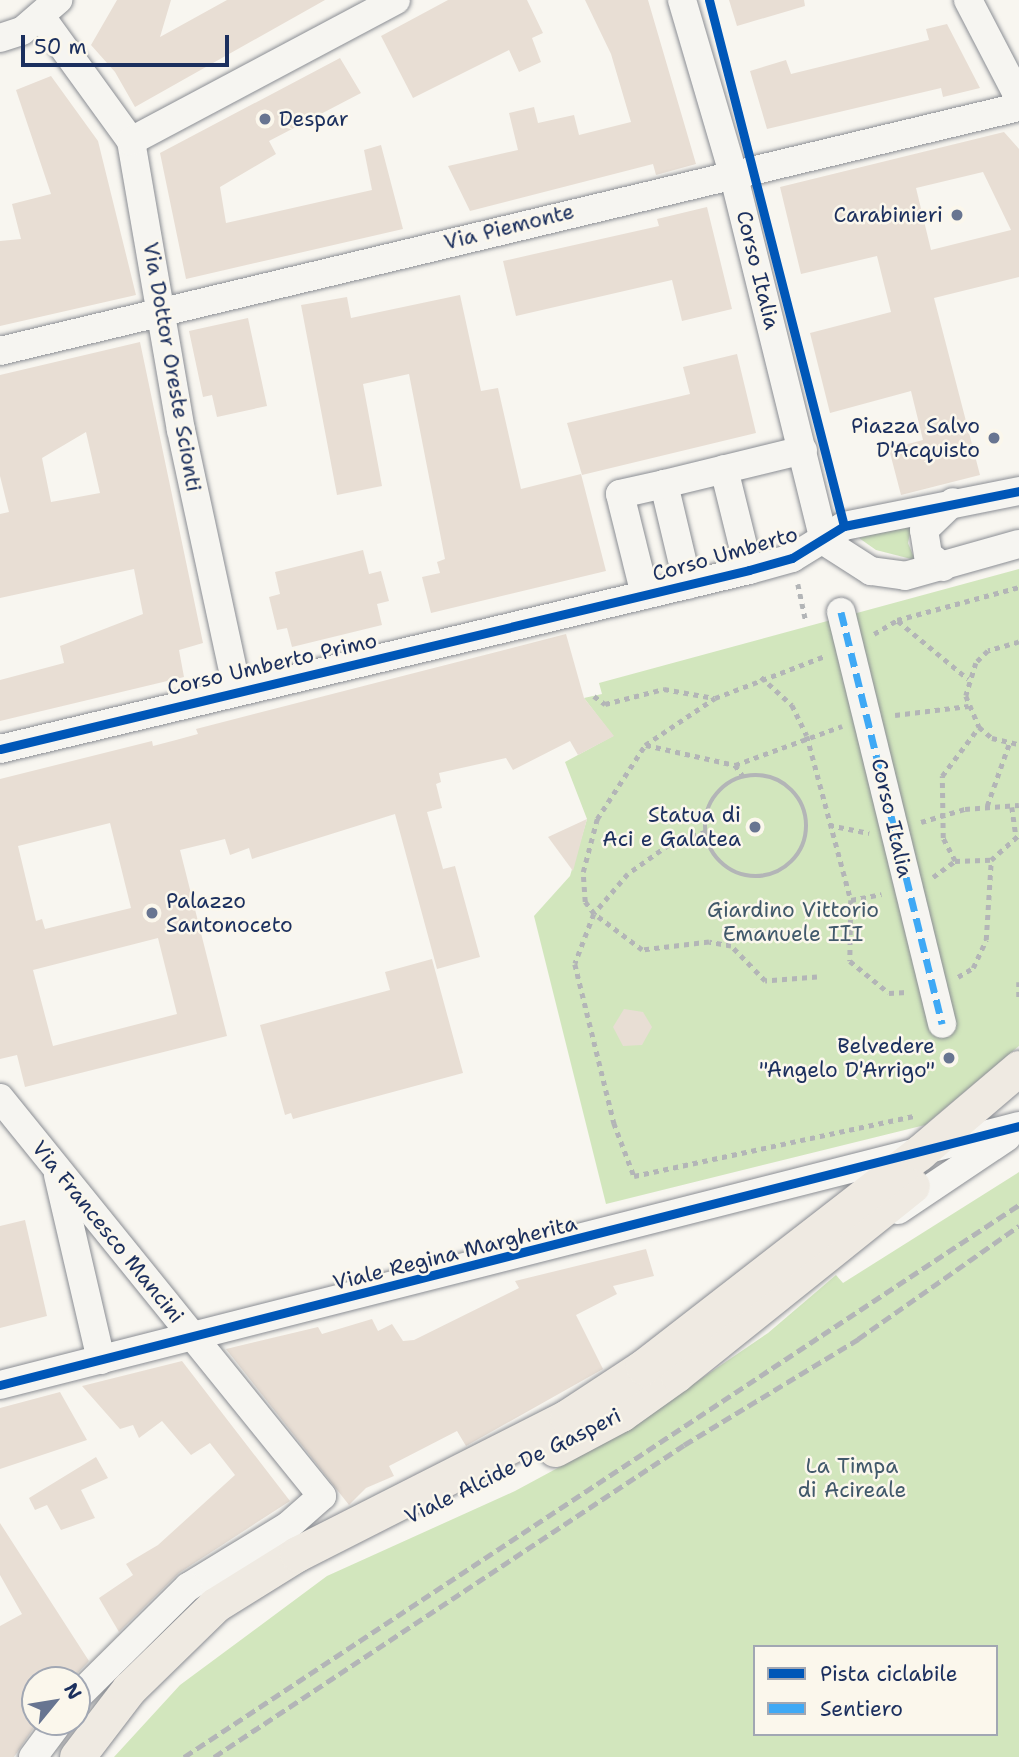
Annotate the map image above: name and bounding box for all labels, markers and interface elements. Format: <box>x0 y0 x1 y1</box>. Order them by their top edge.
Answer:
scale bar <box>24 21 233 65</box>
text: 50 m <box>34 33 87 61</box>
place label: Despar <box>279 106 349 132</box>
marker: Despar <box>257 111 273 127</box>
street label: Via Piemonte <box>441 199 577 255</box>
place label: Carabinieri <box>833 202 943 228</box>
marker: Carabinieri <box>949 207 965 223</box>
street label: Corso Italia <box>731 208 785 332</box>
street label: Via Dottor Oreste Scionti <box>138 240 206 494</box>
place label: Piazza Salvo D'Acquisto <box>851 413 980 463</box>
marker: Piazza Salvo D'Acquisto <box>986 430 1002 446</box>
street label: Corso Umberto <box>649 521 801 587</box>
street label: Corso Umberto Primo <box>165 628 379 700</box>
street label: Corso Italia <box>866 756 918 880</box>
place label: Statua di Aci e Galatea <box>602 802 741 852</box>
marker: Statua di Aci e Galatea <box>747 819 763 835</box>
place label: Palazzo Santonoceto <box>166 888 293 938</box>
park label: Giardino Vittorio Emanuele III <box>707 897 879 947</box>
marker: Palazzo Santonoceto <box>144 905 160 921</box>
place label: Belvedere "Angelo D'Arrigo" <box>759 1033 935 1083</box>
marker: Belvedere "Angelo D'Arrigo" <box>941 1050 957 1066</box>
street label: Via Francesco Mancini <box>27 1136 189 1328</box>
street label: Viale Regina Margherita <box>330 1210 580 1296</box>
street label: Viale Alcide De Gasperi <box>401 1403 625 1529</box>
park label: La Timpa di Acireale <box>798 1453 906 1503</box>
legend <box>753 1645 998 1736</box>
text: Pista ciclabile <box>820 1660 958 1688</box>
north arrow <box>21 1666 91 1736</box>
text: N <box>58 1678 87 1704</box>
text: Sentiero <box>820 1695 903 1723</box>

